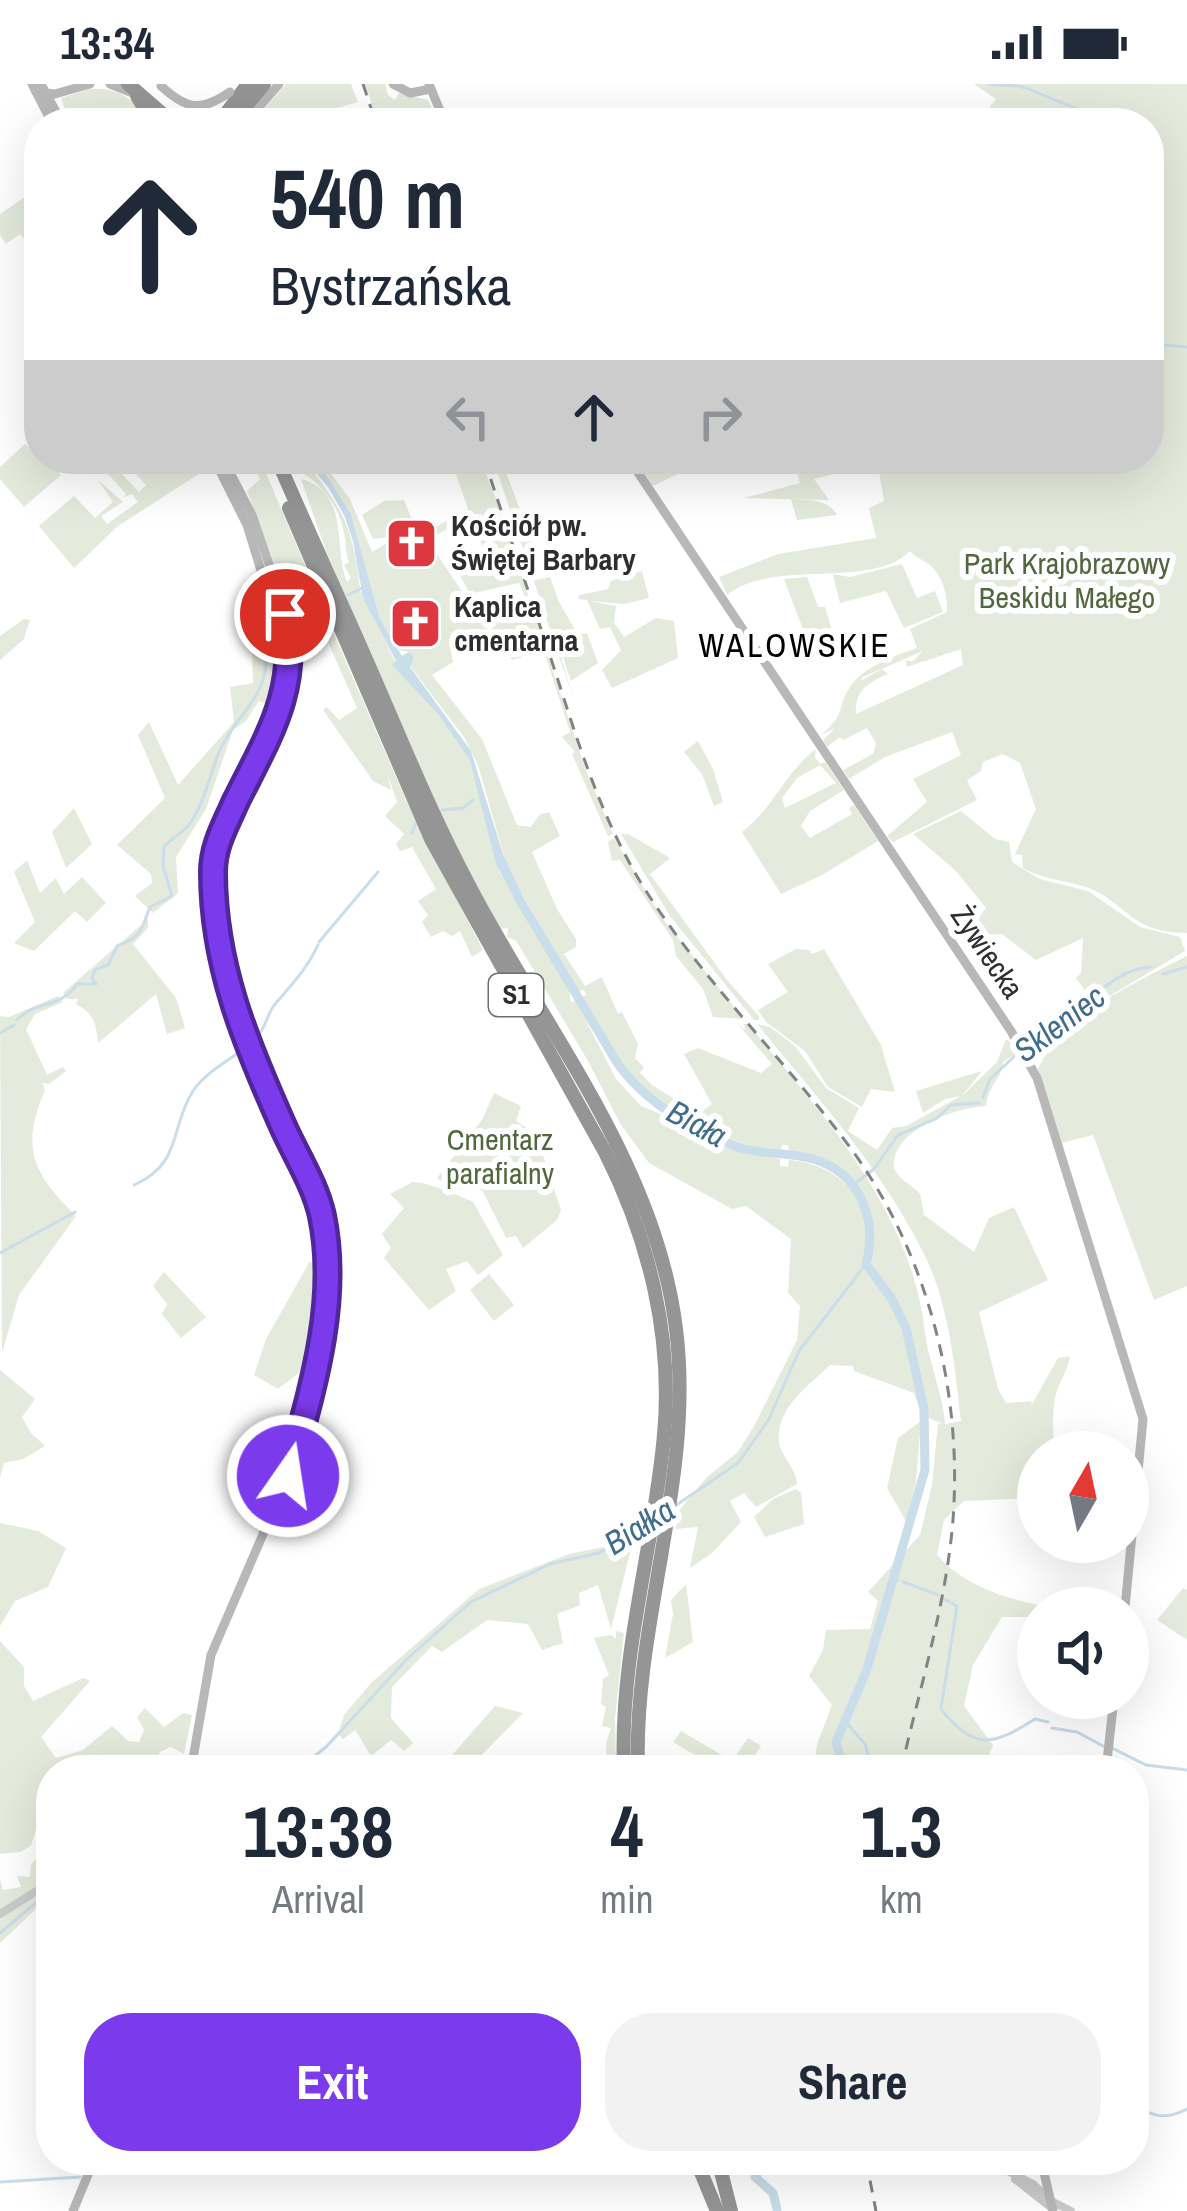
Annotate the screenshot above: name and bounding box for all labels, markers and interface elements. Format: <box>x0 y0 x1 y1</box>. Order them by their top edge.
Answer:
text: 13:34 <box>60 12 154 73</box>
text: 540 m <box>270 141 465 254</box>
icon: ahead <box>72 156 228 312</box>
text: Bystrzańska <box>270 249 511 322</box>
icon: left <box>435 384 501 450</box>
icon: ahead <box>561 384 627 450</box>
icon: right <box>687 384 753 450</box>
place label: Kościół pw. Świętej Barbary <box>451 505 636 579</box>
church icon: Kościół pw. Świętej Barbary <box>384 515 440 571</box>
park label: Park Krajobrazowy Beskidu Małego <box>964 543 1171 617</box>
pin <box>234 563 336 665</box>
icon: arrive <box>252 581 318 647</box>
place label: Kaplica cmentarna <box>454 586 579 660</box>
church icon: Kaplica cmentarna <box>387 596 443 652</box>
district label: WALOWSKIE <box>699 623 891 667</box>
street label: Żywiecka <box>942 897 1034 1006</box>
road number: S1 <box>489 974 543 1016</box>
water label: Skleniec <box>1004 974 1114 1072</box>
water label: Biała <box>659 1089 735 1157</box>
park label: Cmentarz parafialny <box>446 1119 555 1193</box>
position arrow <box>225 1413 351 1539</box>
north arrow <box>1017 1431 1149 1563</box>
map controls <box>1017 1431 1149 1719</box>
water label: Białka <box>595 1487 683 1565</box>
button: sound <box>1017 1587 1149 1719</box>
text: 13:38 <box>243 1782 394 1879</box>
text: 4 <box>611 1782 643 1879</box>
text: 1.3 <box>860 1782 942 1879</box>
text: Arrival <box>272 1873 364 1925</box>
text: min <box>600 1873 654 1925</box>
text: km <box>880 1873 923 1925</box>
button: Exit <box>84 2013 581 2151</box>
button: Share <box>605 2013 1101 2151</box>

